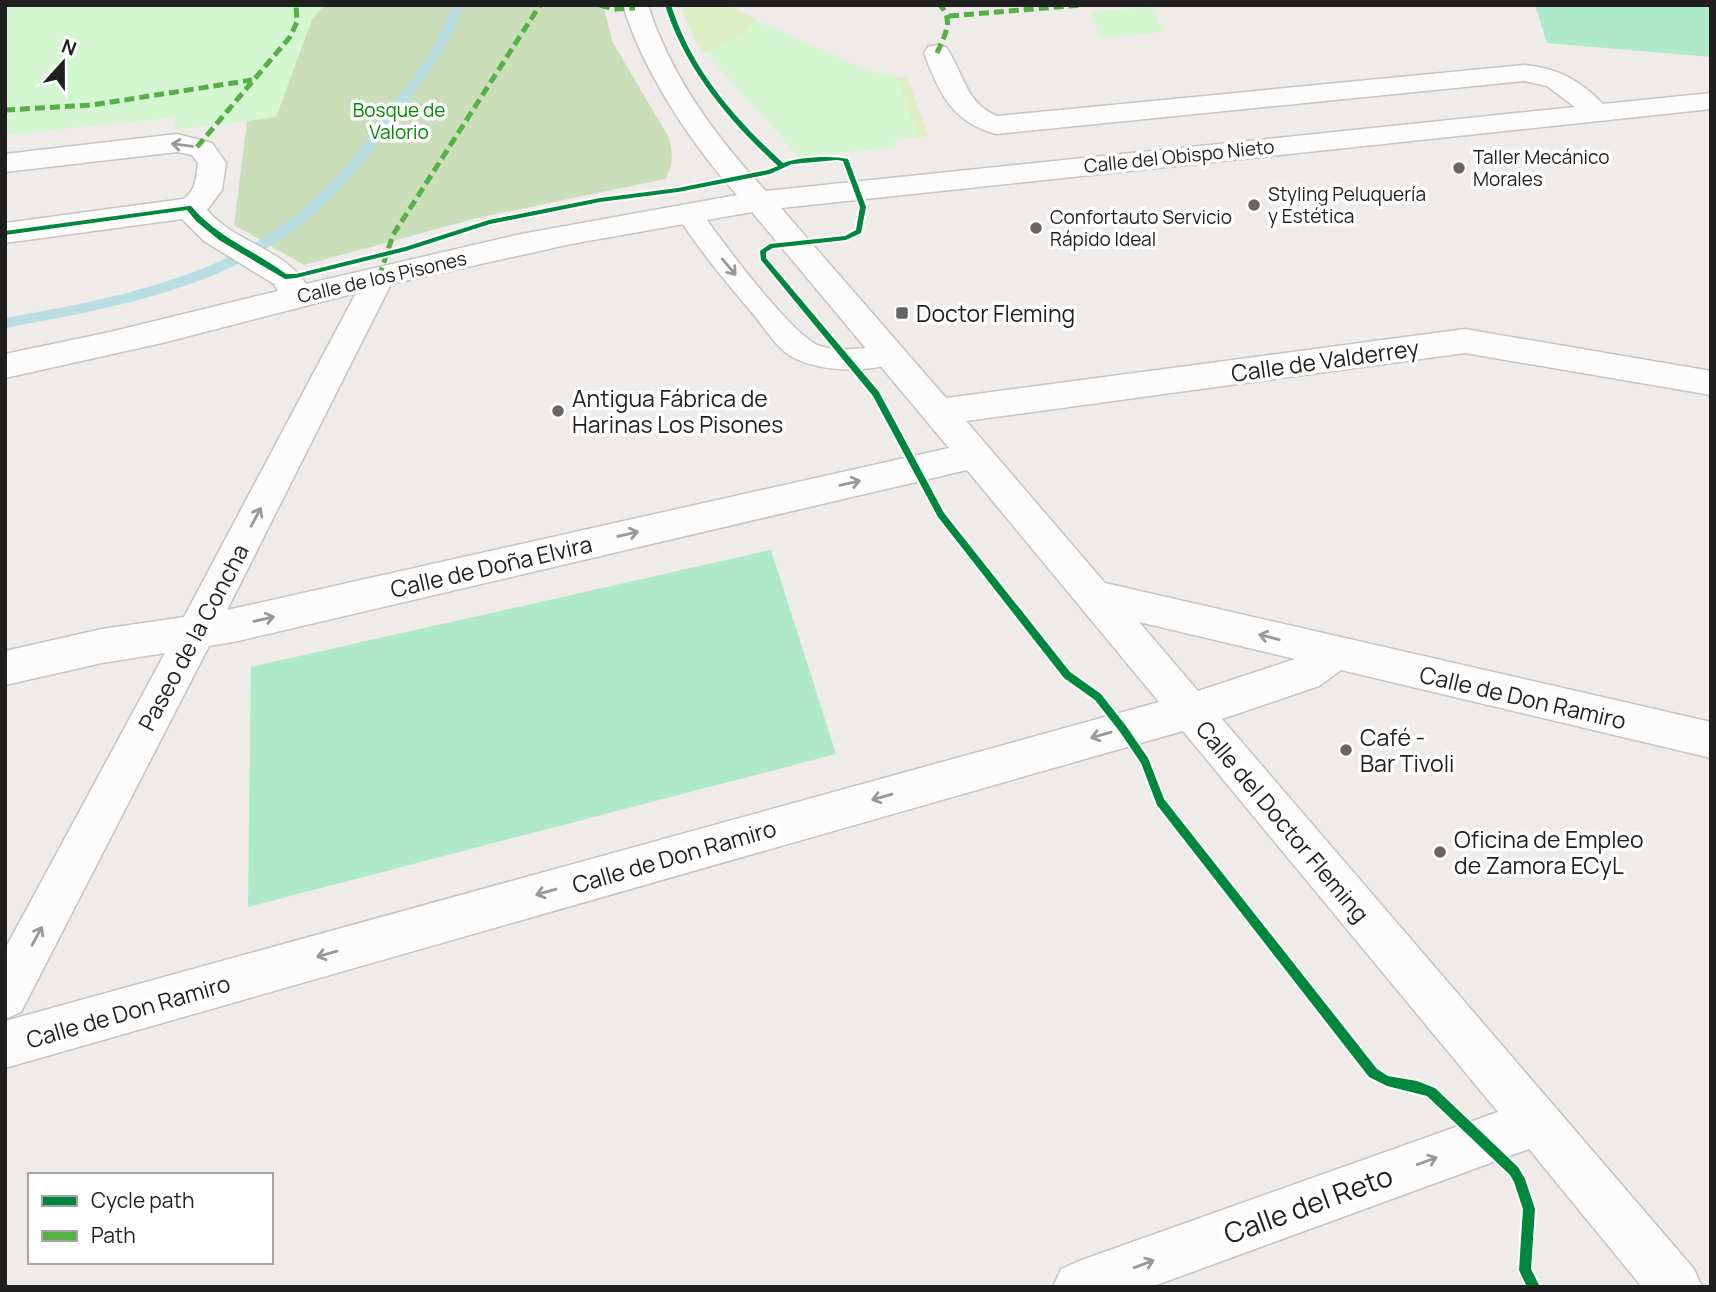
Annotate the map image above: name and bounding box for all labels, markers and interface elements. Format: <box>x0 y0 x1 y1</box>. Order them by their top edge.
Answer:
north arrow <box>28 28 98 98</box>
text: N <box>58 33 80 62</box>
park label: Bosque de Valorio <box>353 97 445 145</box>
street label: Calle del Obispo Nieto <box>1083 133 1275 179</box>
one-way arrow <box>171 138 194 151</box>
place label: Taller Mecánico Morales <box>1473 144 1609 192</box>
marker: Taller Mecánico Morales <box>1451 160 1467 176</box>
place label: Styling Peluquería y Estética <box>1268 181 1426 229</box>
marker: Styling Peluquería y Estética <box>1246 197 1262 213</box>
place label: Confortauto Servicio Rápido Ideal <box>1050 204 1232 252</box>
marker: Confortauto Servicio Rápido Ideal <box>1028 220 1044 236</box>
street label: Calle de los Pisones <box>295 245 469 309</box>
one-way arrow <box>721 257 737 275</box>
place label: Doctor Fleming <box>916 297 1075 329</box>
marker: Doctor Fleming <box>894 305 910 321</box>
street label: Calle de Valderrey <box>1229 331 1421 389</box>
place label: Antigua Fábrica de Harinas Los Pisones <box>572 382 783 440</box>
marker: Antigua Fábrica de Harinas Los Pisones <box>550 403 566 419</box>
one-way arrow <box>838 476 861 489</box>
one-way arrow <box>250 507 263 528</box>
street label: Calle de Doña Elvira <box>387 527 595 605</box>
one-way arrow <box>616 527 639 541</box>
street label: Paseo de la Concha <box>130 538 256 736</box>
one-way arrow <box>252 612 275 625</box>
one-way arrow <box>1258 630 1281 643</box>
street label: Calle de Don Ramiro <box>1417 658 1629 736</box>
street label: Calle del Doctor Fleming <box>1189 713 1377 929</box>
place label: Café - Bar Tivoli <box>1360 721 1454 779</box>
one-way arrow <box>1090 729 1113 742</box>
marker: Café - Bar Tivoli <box>1338 742 1354 758</box>
one-way arrow <box>871 791 894 804</box>
street label: Calle de Don Ramiro <box>568 812 780 900</box>
place label: Oficina de Empleo de Zamora ECyL <box>1454 823 1644 881</box>
marker: Oficina de Empleo de Zamora ECyL <box>1432 844 1448 860</box>
one-way arrow <box>535 887 557 900</box>
one-way arrow <box>31 926 44 947</box>
one-way arrow <box>316 949 338 962</box>
street label: Calle de Don Ramiro <box>22 967 234 1055</box>
one-way arrow <box>1415 1154 1437 1166</box>
street label: Calle del Reto <box>1218 1156 1398 1252</box>
legend <box>28 1173 273 1264</box>
text: Cycle path <box>91 1186 194 1214</box>
text: Path <box>91 1221 136 1249</box>
one-way arrow <box>1132 1256 1154 1269</box>

